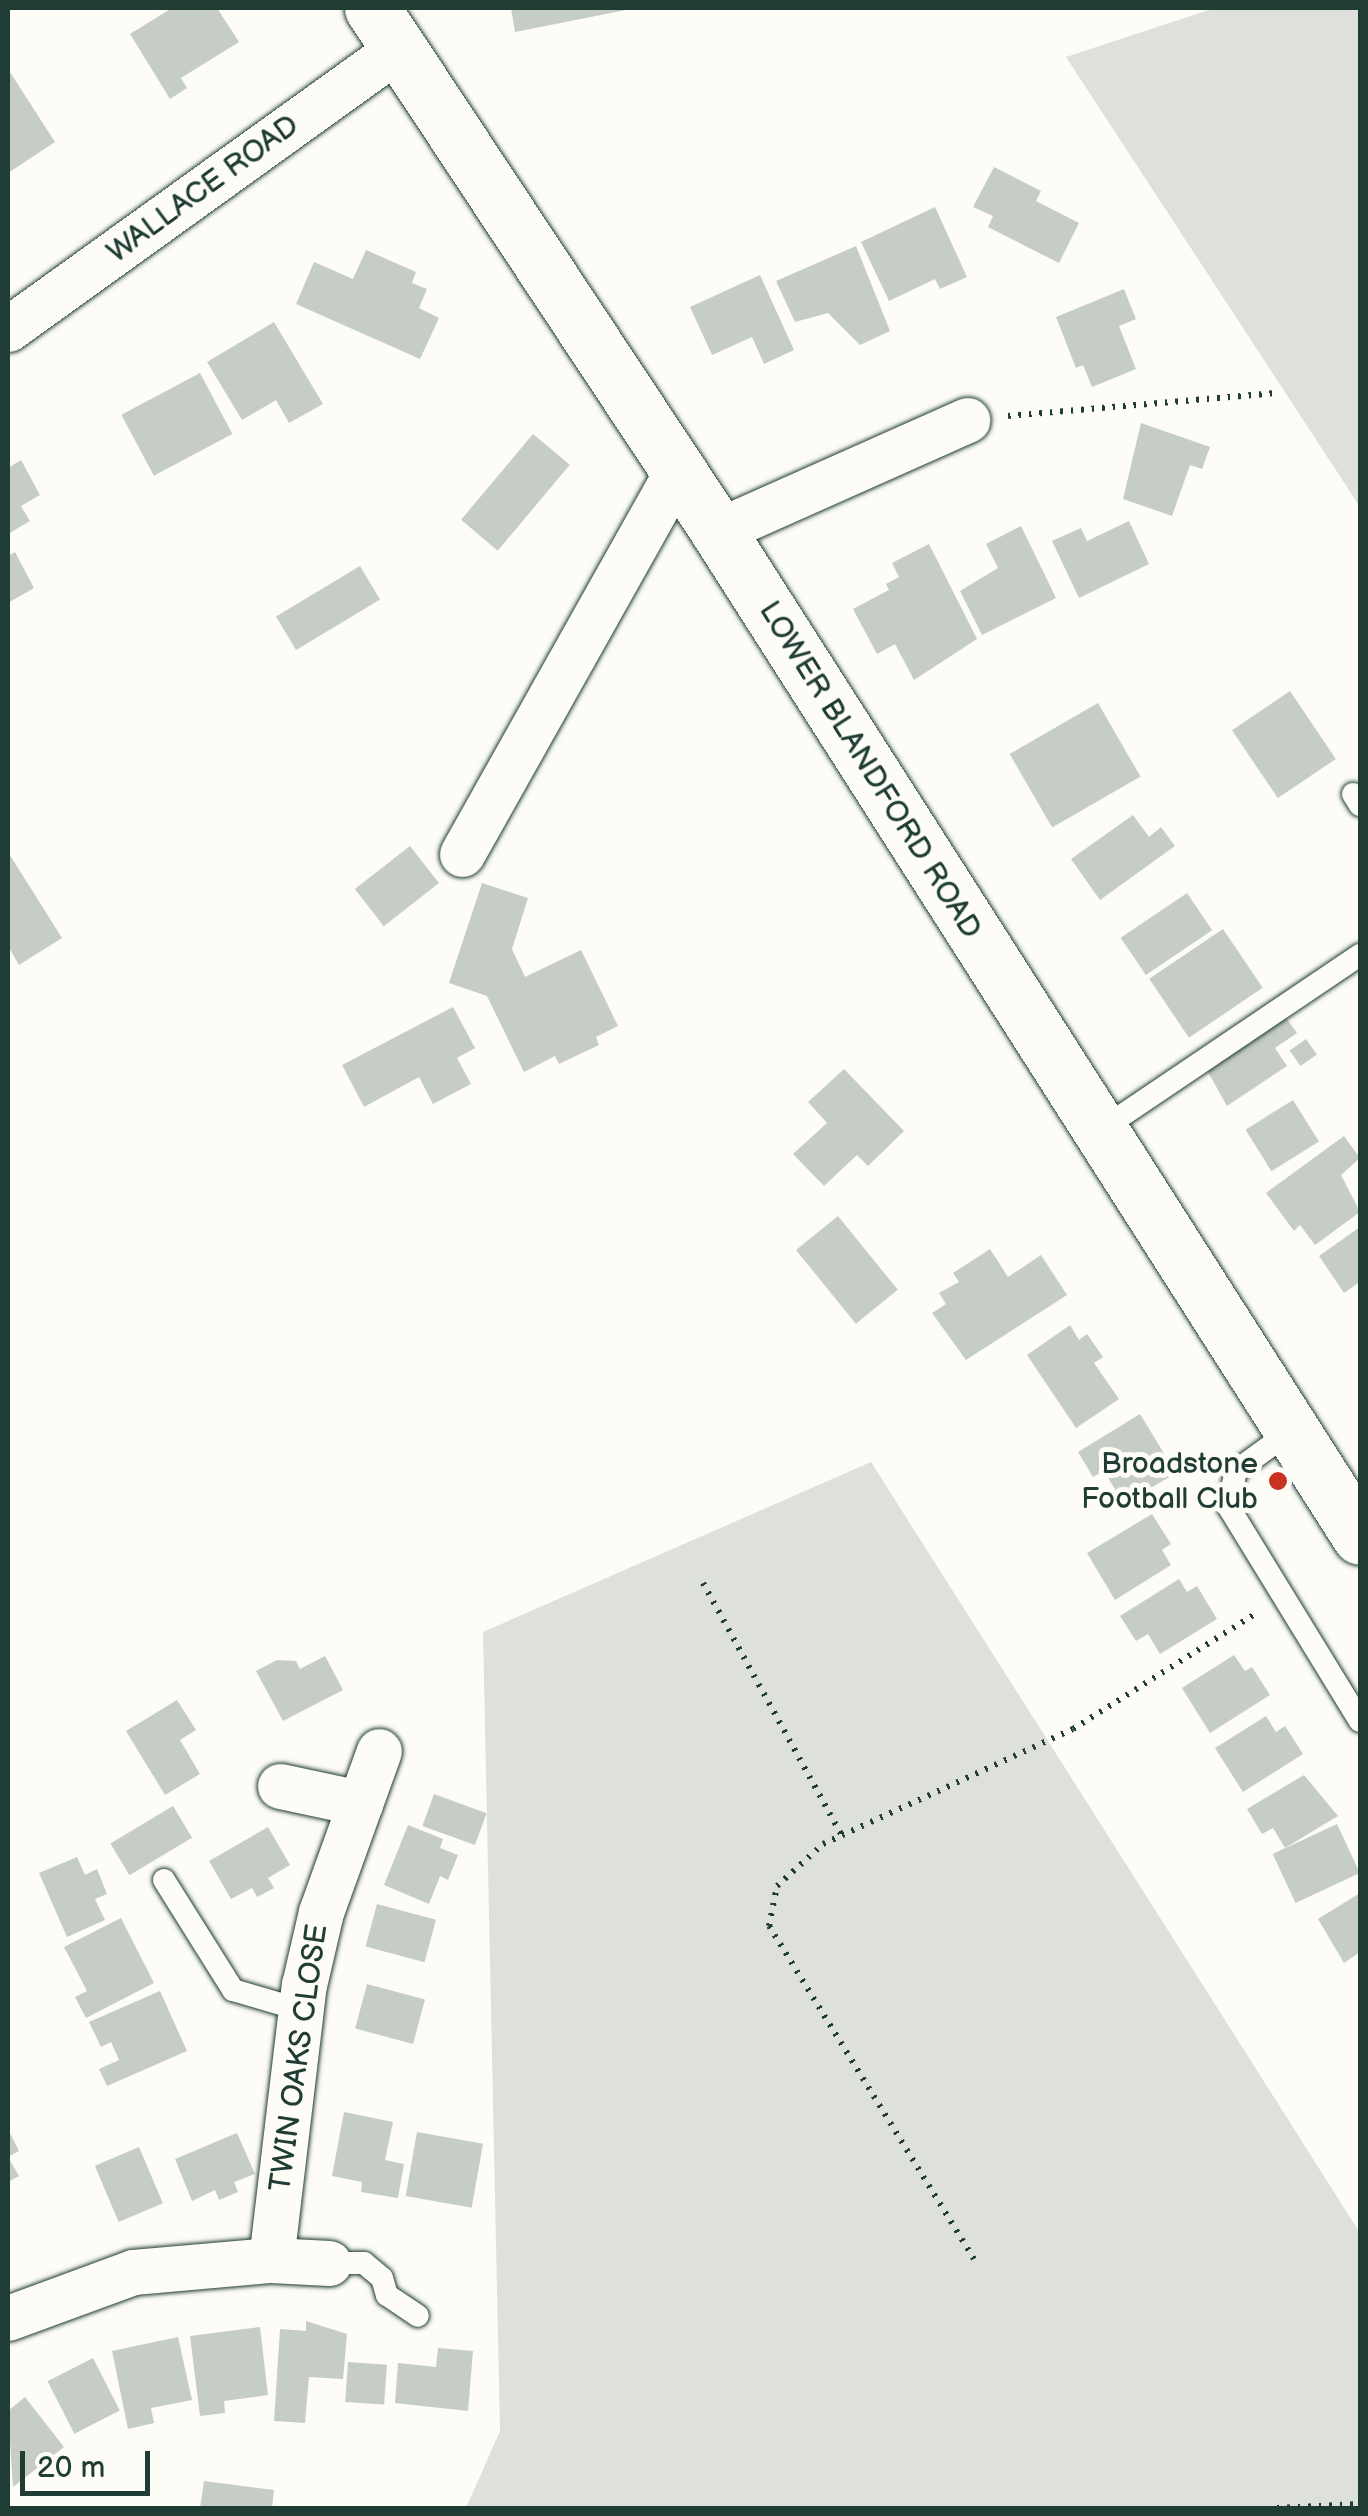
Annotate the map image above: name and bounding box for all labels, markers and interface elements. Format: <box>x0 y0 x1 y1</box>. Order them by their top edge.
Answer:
street label: WALLACE ROAD <box>100 107 306 271</box>
street label: LOWER BLANDFORD ROAD <box>751 595 989 945</box>
place label: Broadstone Football Club <box>1081 1446 1258 1516</box>
marker: Broadstone Football Club <box>1267 1470 1289 1492</box>
street label: TWIN OAKS CLOSE <box>262 1922 336 2194</box>
scale bar <box>25 2431 155 2493</box>
text: 20 m <box>37 2450 105 2486</box>

